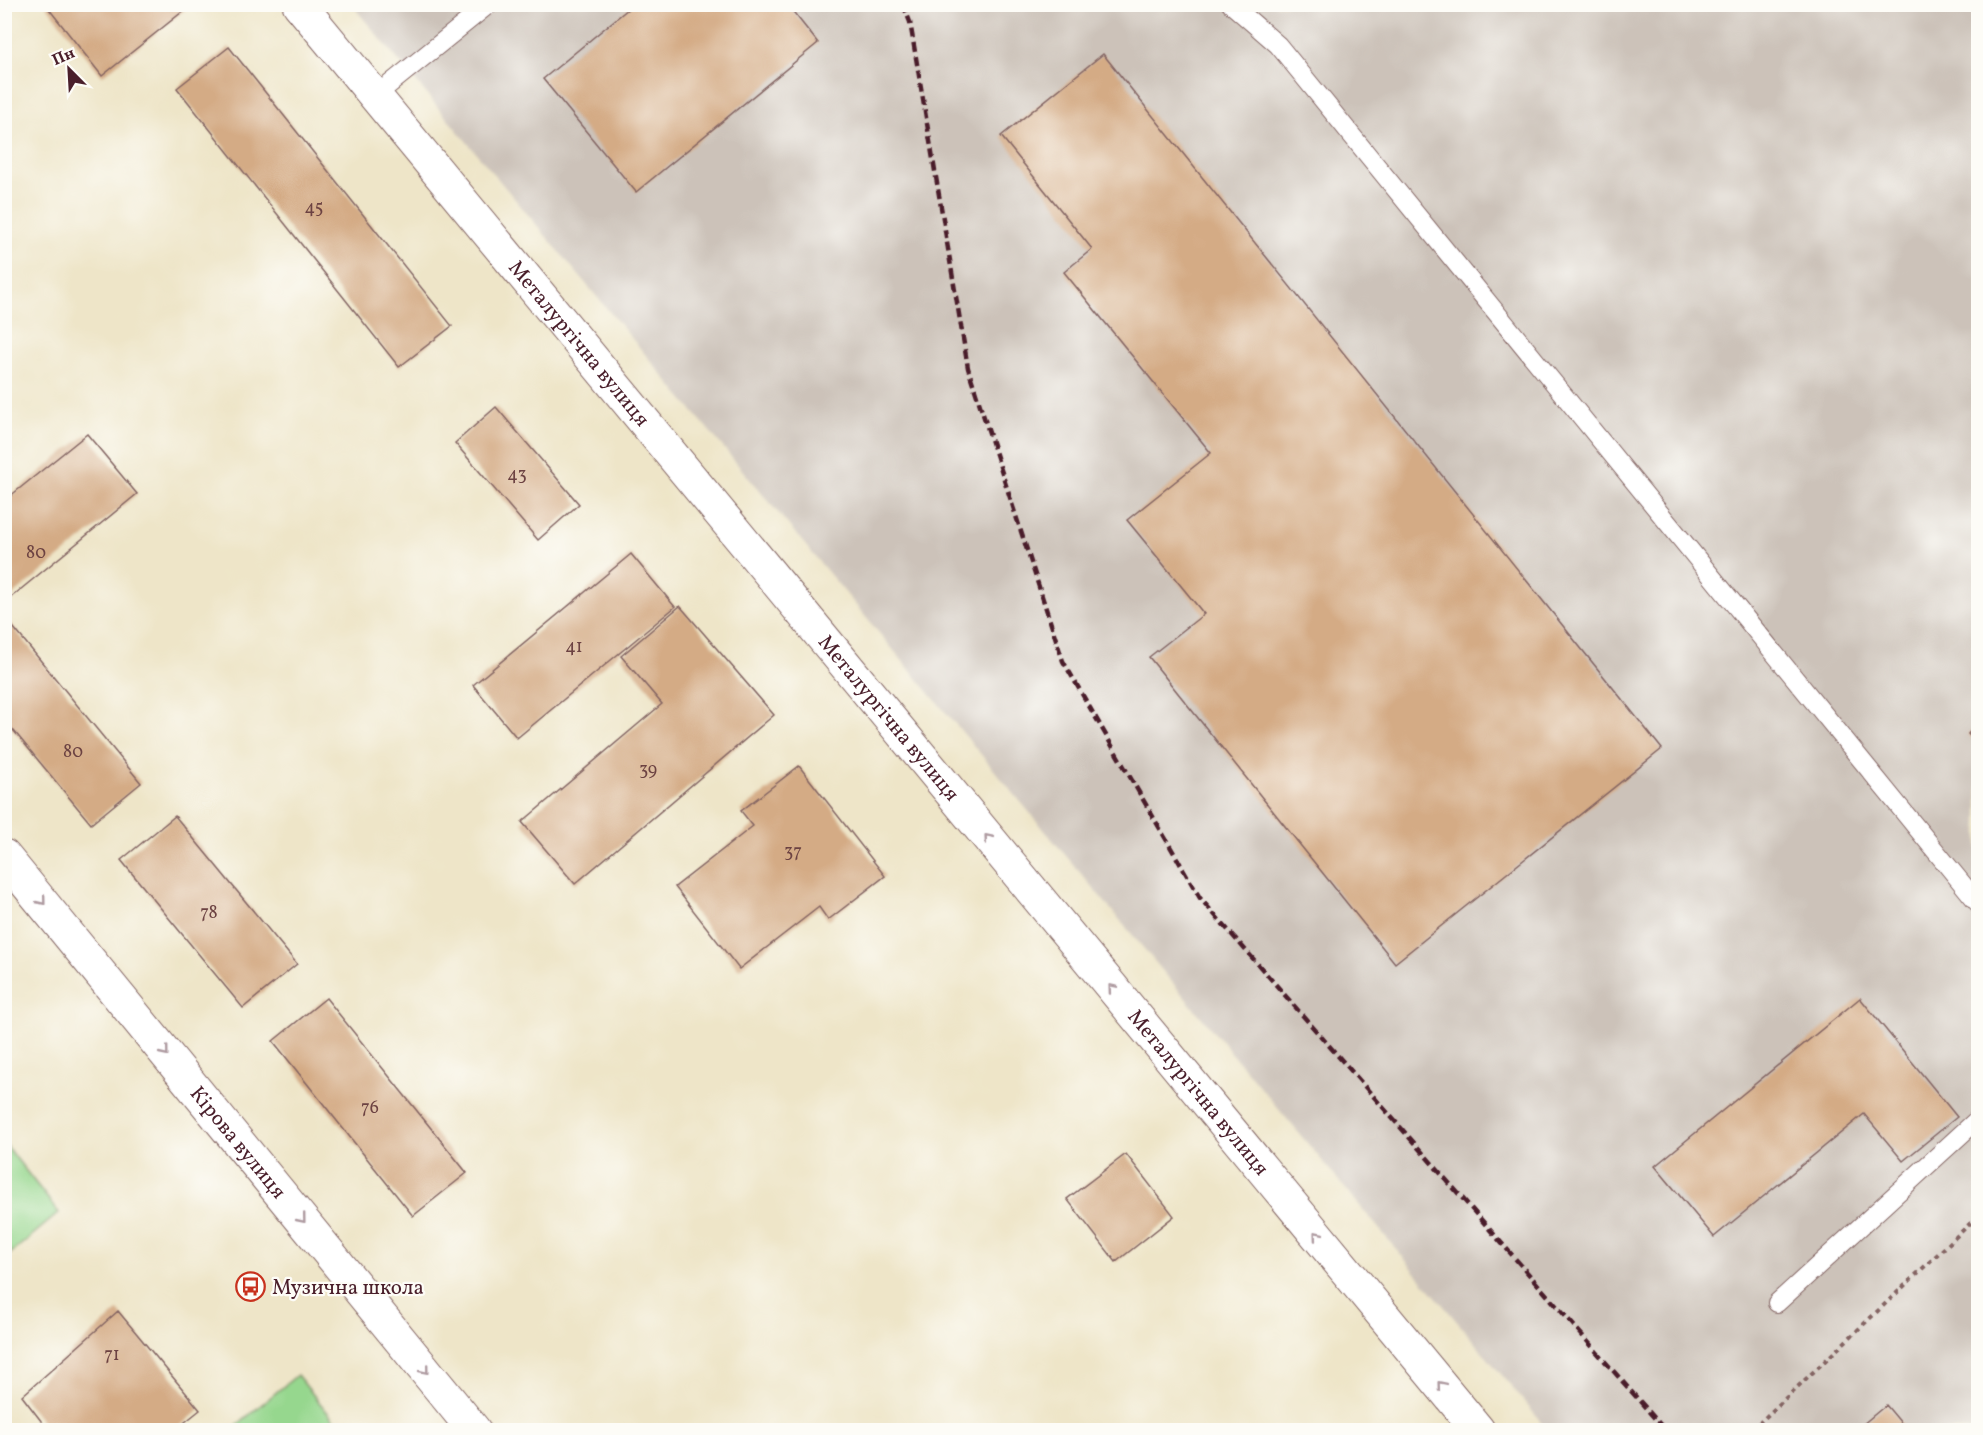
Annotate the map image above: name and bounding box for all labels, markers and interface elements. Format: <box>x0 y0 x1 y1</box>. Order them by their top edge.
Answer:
north arrow <box>39 39 99 99</box>
text: Пн <box>49 42 79 72</box>
house number: 45 <box>305 196 323 221</box>
street label: Металургічна вулиця <box>501 255 656 433</box>
house number: 43 <box>507 463 527 488</box>
house number: 80 <box>26 541 46 566</box>
street label: Металургічна вулиця <box>810 629 965 808</box>
house number: 41 <box>565 635 583 660</box>
house number: 80 <box>63 740 83 765</box>
house number: 39 <box>639 758 657 783</box>
one-way arrow <box>984 833 995 844</box>
house number: 37 <box>784 840 802 865</box>
one-way arrow <box>34 894 45 905</box>
house number: 78 <box>200 901 218 926</box>
one-way arrow <box>1108 984 1119 995</box>
street label: Металургічна вулиця <box>1120 1004 1275 1183</box>
one-way arrow <box>158 1045 169 1056</box>
street label: Кірова вулиця <box>182 1081 292 1206</box>
house number: 76 <box>361 1096 379 1121</box>
one-way arrow <box>294 1212 305 1223</box>
one-way arrow <box>1313 1231 1324 1242</box>
bus stop icon: Музична школа <box>235 1271 267 1303</box>
place label: Музична школа <box>272 1274 424 1303</box>
house number: 71 <box>104 1343 120 1368</box>
one-way arrow <box>418 1363 429 1374</box>
one-way arrow <box>1437 1381 1448 1392</box>

